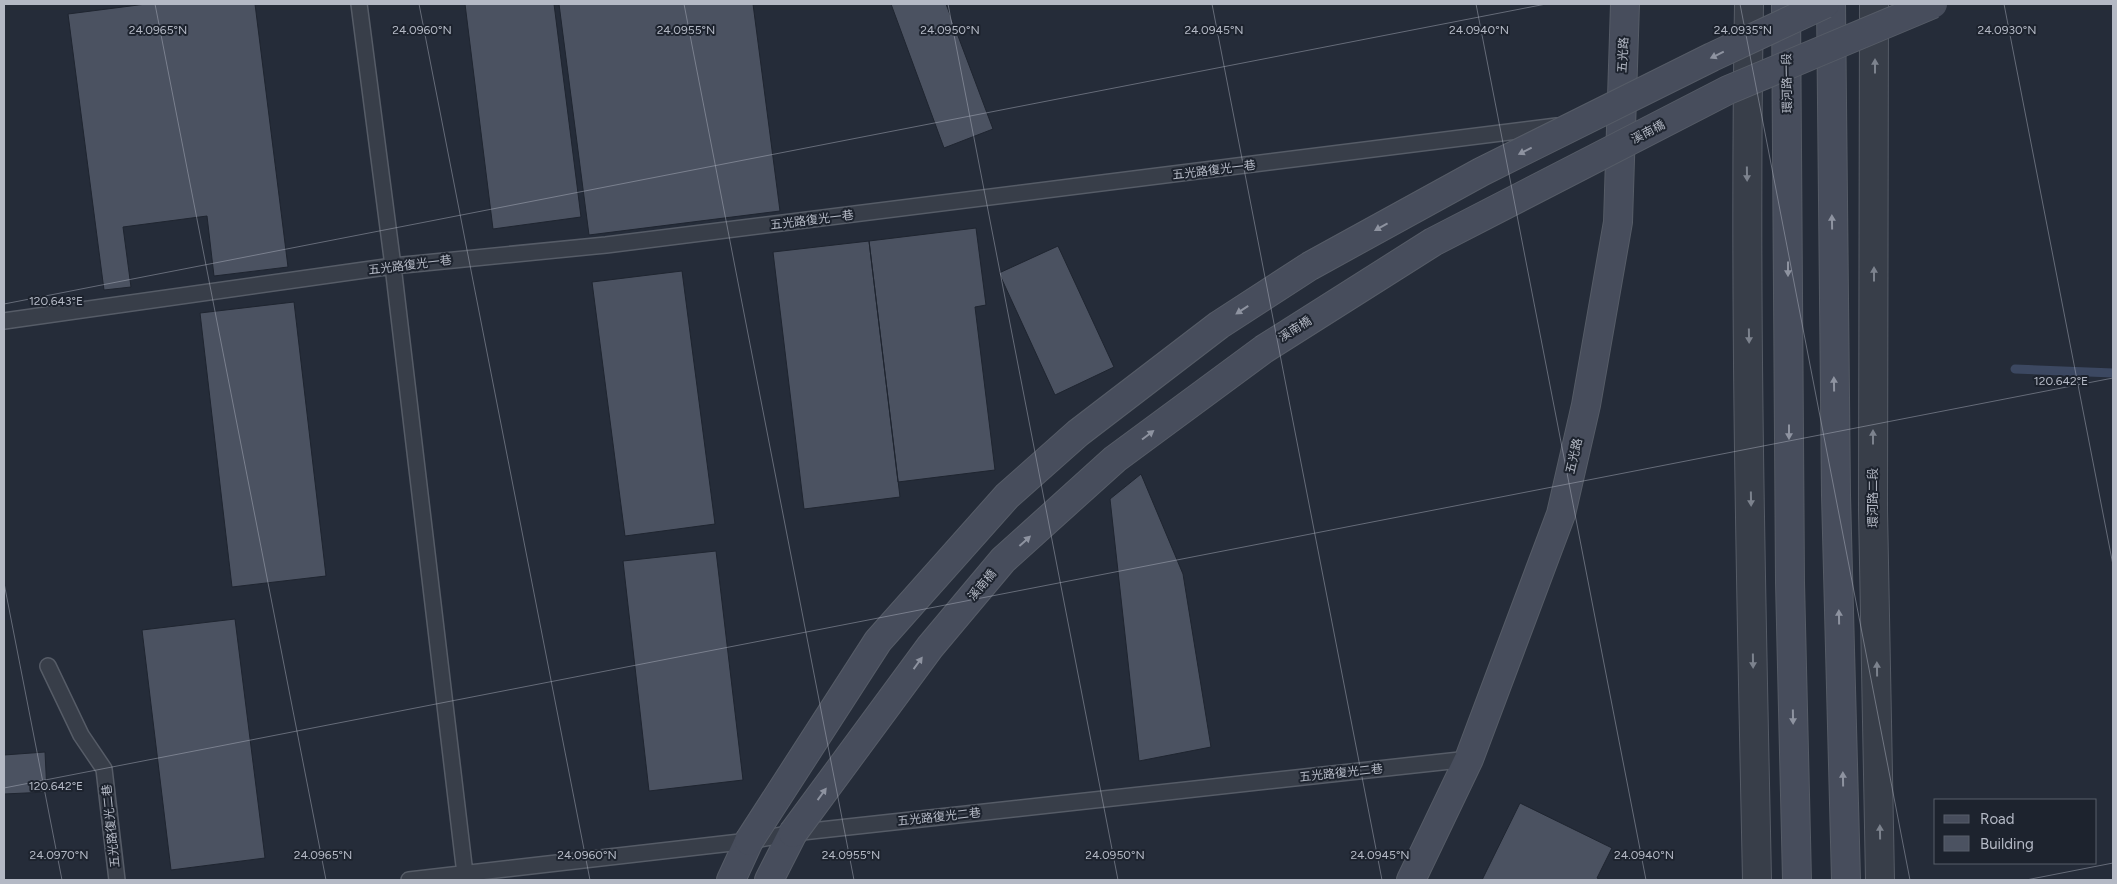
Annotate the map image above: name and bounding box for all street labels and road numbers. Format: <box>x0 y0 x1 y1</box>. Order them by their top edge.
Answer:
street label: 五光路 <box>1615 37 1631 73</box>
street label: 環河路一段 <box>1779 53 1795 113</box>
street label: 溪南橋 <box>1629 118 1667 146</box>
street label: 五光路復光一巷 <box>1171 158 1257 182</box>
street label: 五光路復光一巷 <box>769 208 855 232</box>
street label: 五光路復光一巷 <box>367 253 453 277</box>
street label: 溪南橋 <box>1276 314 1314 344</box>
street label: 五光路 <box>1563 437 1585 475</box>
street label: 環河路二段 <box>1866 468 1880 528</box>
street label: 溪南橋 <box>965 567 999 603</box>
street label: 五光路復光二巷 <box>1298 762 1384 784</box>
street label: 五光路復光二巷 <box>100 783 122 869</box>
street label: 五光路復光二巷 <box>896 806 982 828</box>

